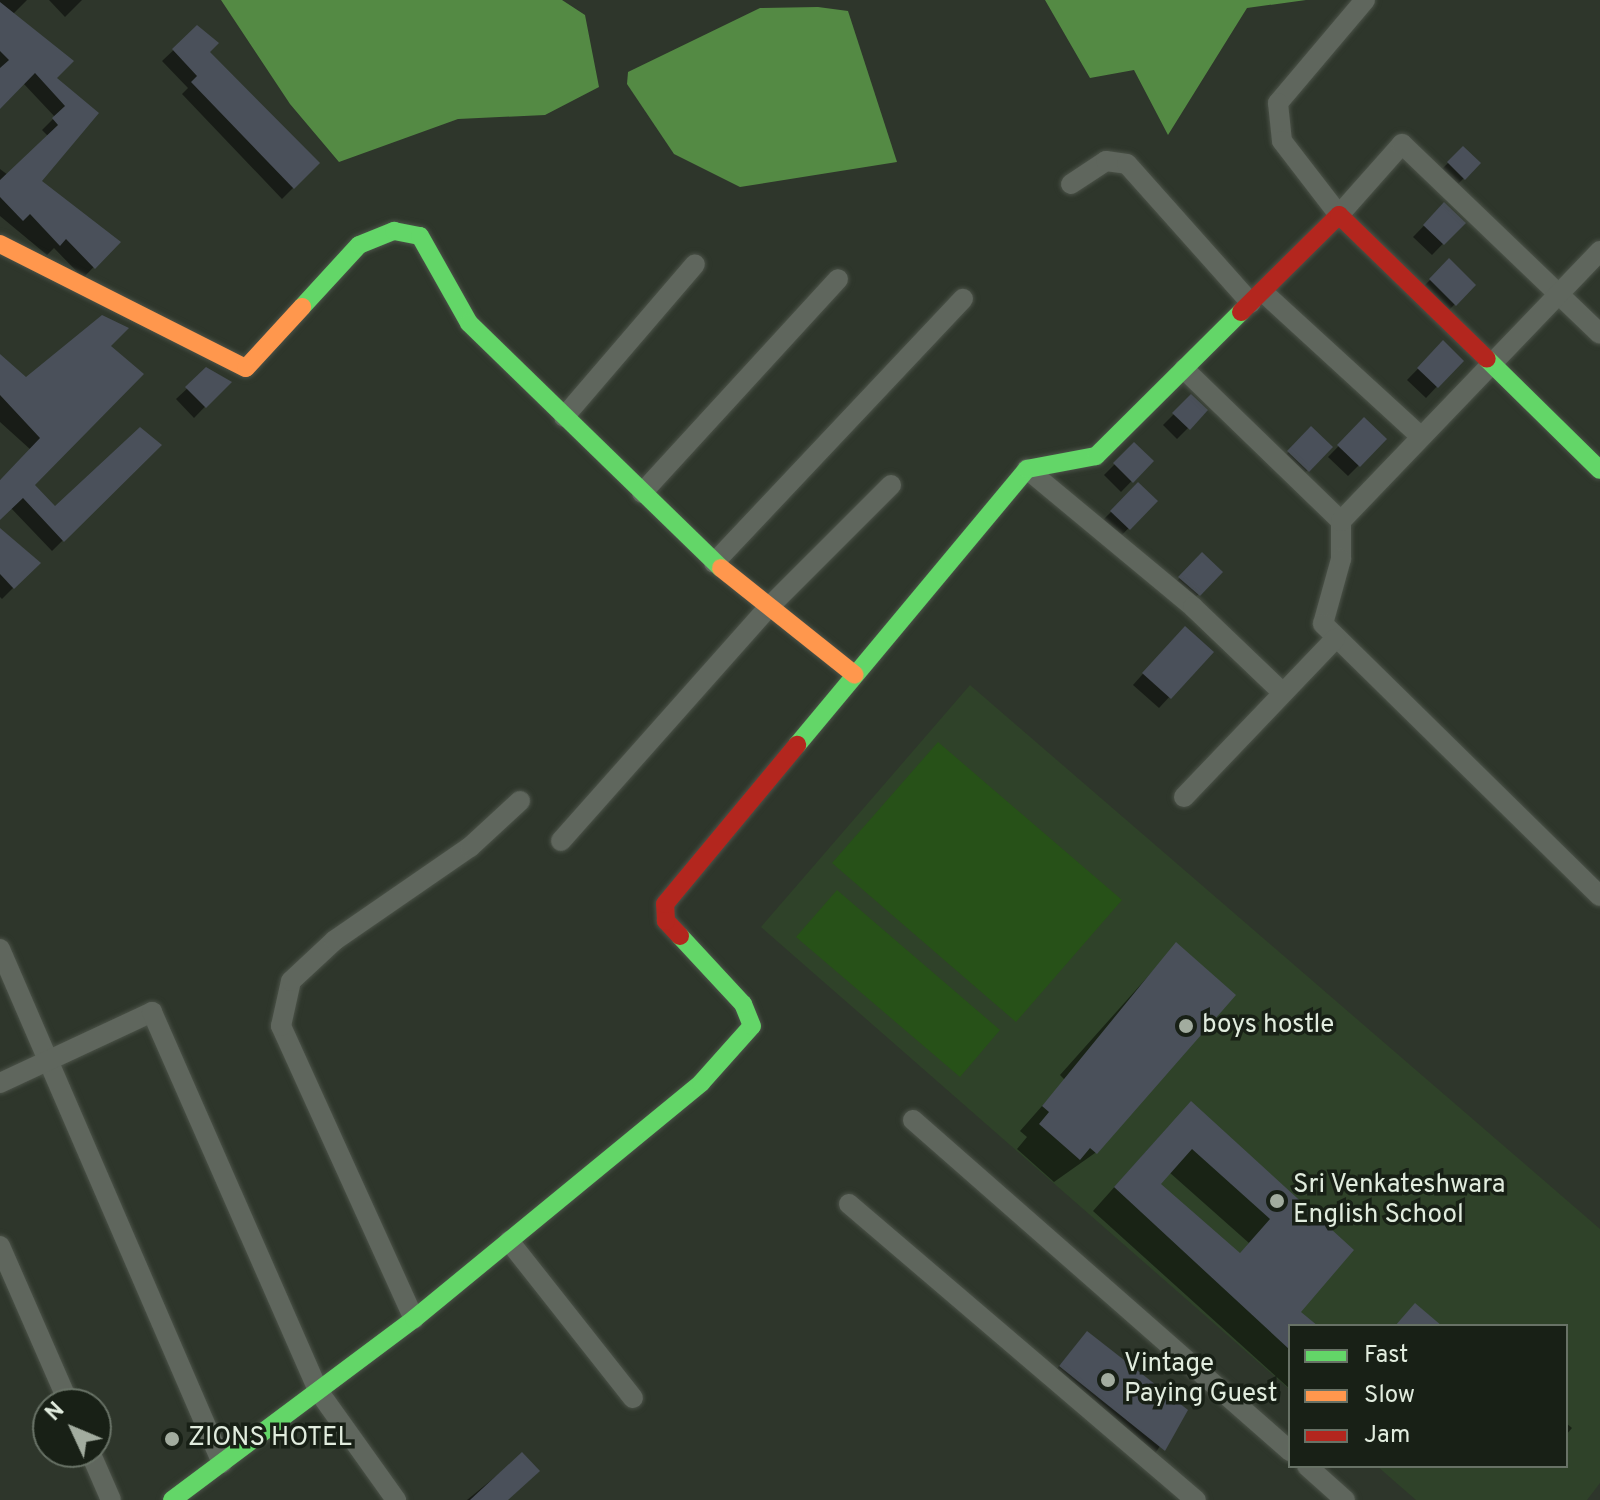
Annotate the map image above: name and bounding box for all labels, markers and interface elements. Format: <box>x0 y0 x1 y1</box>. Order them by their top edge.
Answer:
place label: boys hostle <box>1202 1010 1334 1042</box>
marker: boys hostle <box>1177 1017 1195 1035</box>
place label: Sri Venkateshwara English School <box>1293 1170 1507 1232</box>
marker: Sri Venkateshwara English School <box>1268 1192 1286 1210</box>
legend <box>1288 1324 1568 1468</box>
text: Fast <box>1364 1341 1408 1371</box>
place label: Vintage Paying Guest <box>1124 1349 1278 1410</box>
marker: Vintage Paying Guest <box>1099 1371 1117 1389</box>
text: Slow <box>1364 1381 1415 1411</box>
north arrow <box>32 1388 112 1468</box>
text: N <box>41 1397 71 1427</box>
text: Jam <box>1364 1421 1410 1451</box>
place label: ZIONS HOTEL <box>188 1423 352 1455</box>
marker: ZIONS HOTEL <box>163 1430 181 1448</box>

